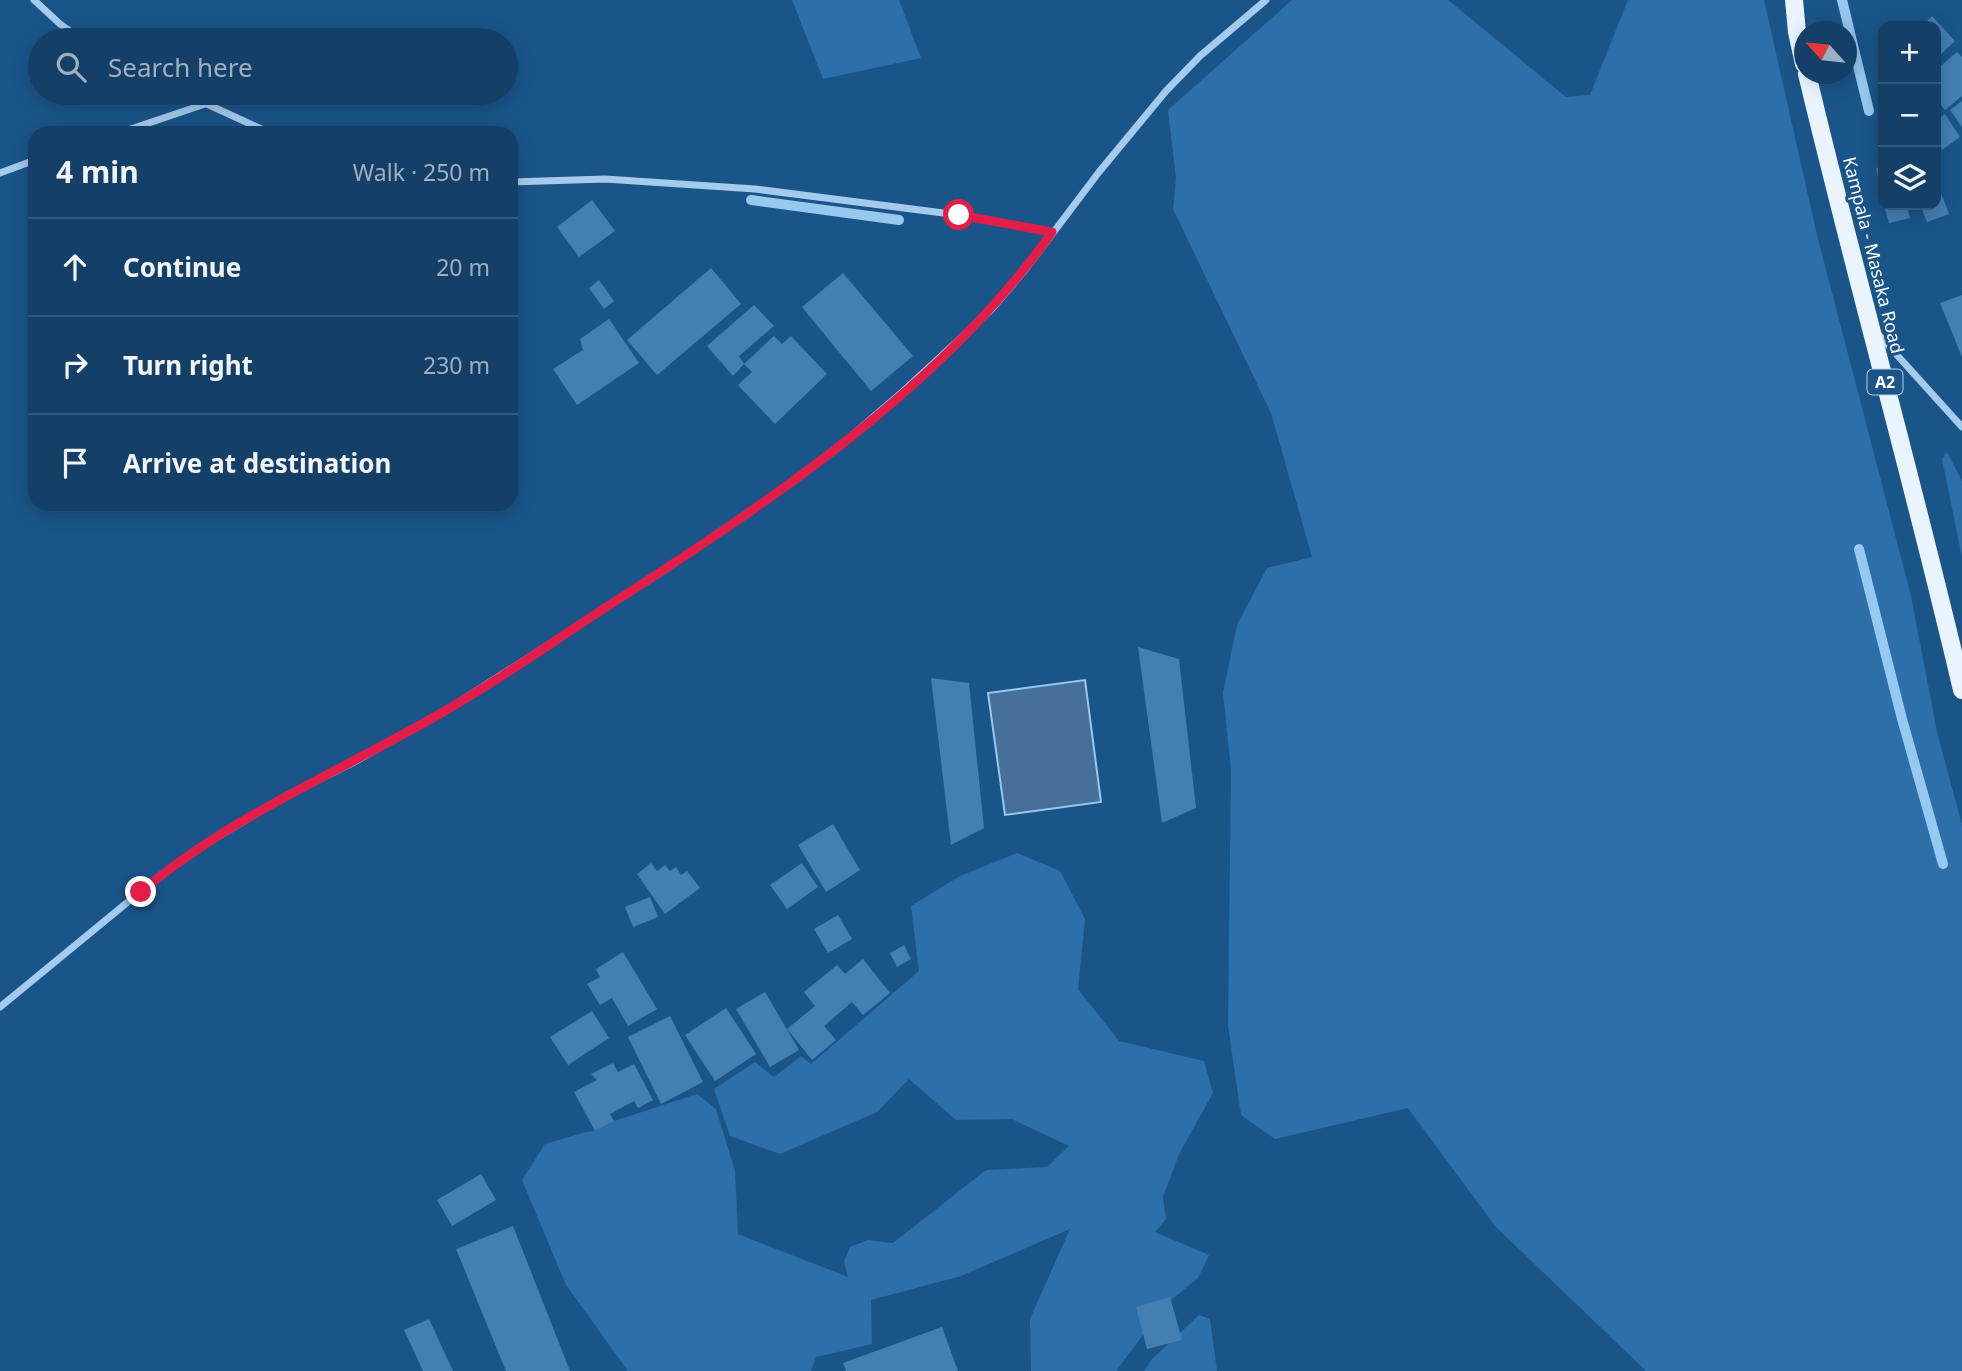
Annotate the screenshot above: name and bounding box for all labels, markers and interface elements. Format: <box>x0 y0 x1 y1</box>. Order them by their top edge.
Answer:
north arrow <box>1794 21 1857 84</box>
map controls <box>1878 21 1941 210</box>
button: + <box>1878 21 1941 84</box>
search box <box>28 28 518 105</box>
icon: search <box>52 48 90 86</box>
text: Search here <box>108 49 253 85</box>
button: − <box>1878 84 1941 147</box>
button: layers <box>1878 147 1941 210</box>
text: 4 min <box>56 151 139 192</box>
street label: Kampala - Masaka Road <box>1838 154 1910 356</box>
text: Walk · 250 m <box>353 156 490 188</box>
route start <box>943 199 974 230</box>
icon: ahead <box>56 248 94 286</box>
text: Continue <box>123 249 241 285</box>
text: 20 m <box>436 251 490 283</box>
icon: right <box>56 346 94 384</box>
text: Turn right <box>123 347 253 383</box>
text: 230 m <box>423 349 490 381</box>
road number: A2 <box>1868 370 1902 394</box>
icon: arrive <box>56 444 94 482</box>
text: Arrive at destination <box>123 445 392 481</box>
route end <box>125 876 156 907</box>

